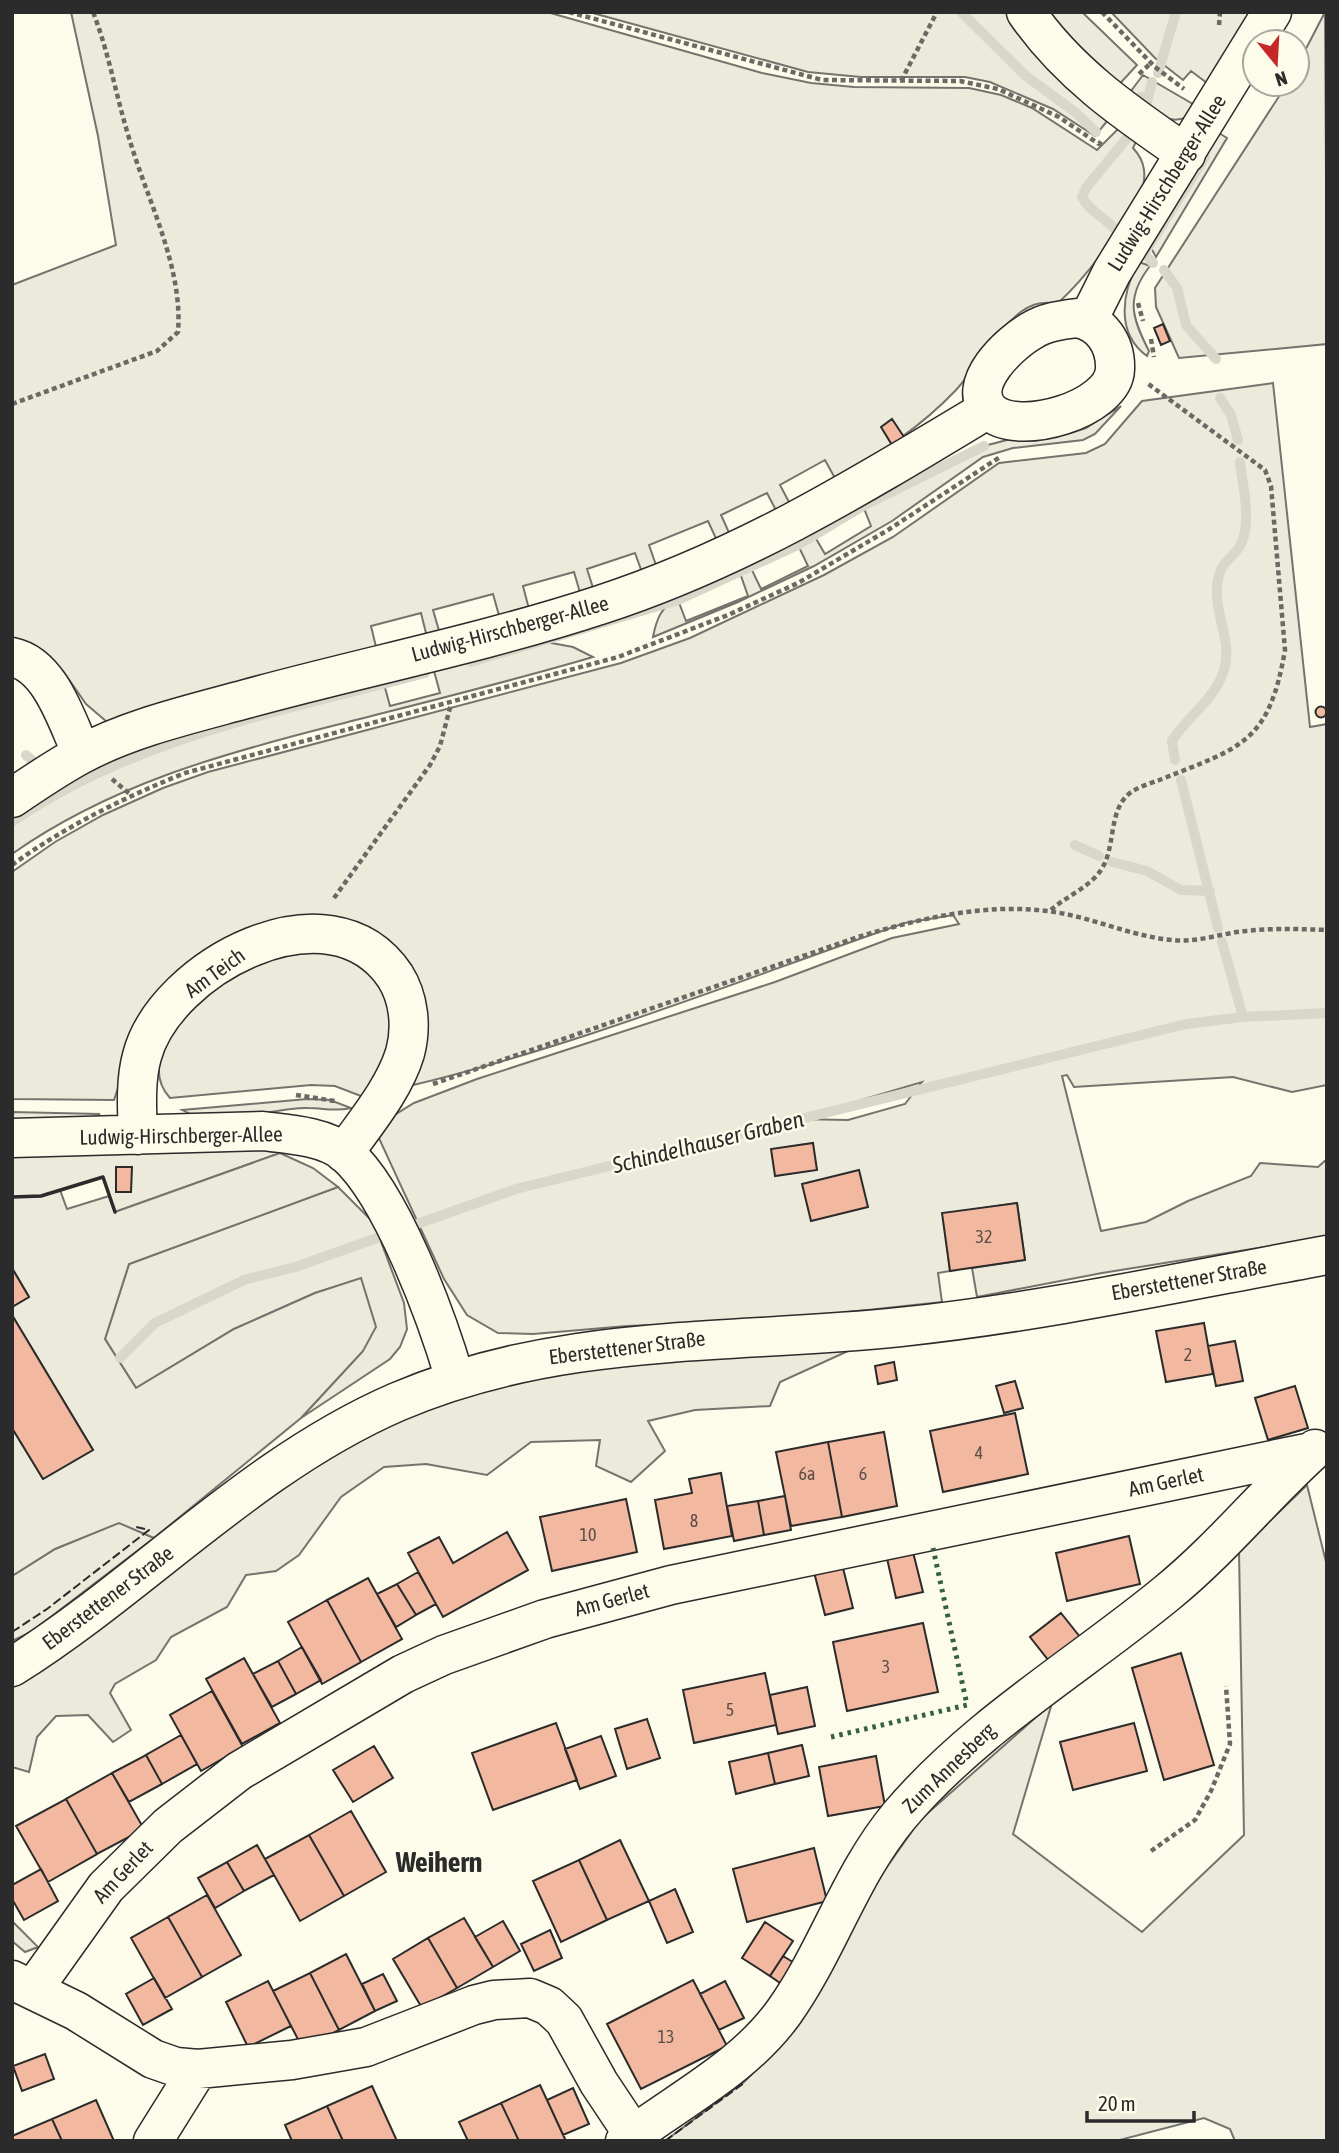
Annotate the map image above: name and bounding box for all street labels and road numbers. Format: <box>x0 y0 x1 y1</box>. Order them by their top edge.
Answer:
street label: Ludwig-Hirschberger-Allee <box>1102 90 1230 275</box>
street label: Ludwig-Hirschberger-Allee <box>408 590 611 666</box>
street label: Am Teich <box>180 942 249 1002</box>
street label: Ludwig-Hirschberger-Allee <box>79 1121 283 1149</box>
street label: Eberstettener Straße <box>1109 1254 1268 1305</box>
street label: Eberstettener Straße <box>547 1326 706 1369</box>
street label: Am Gerlet <box>1126 1461 1206 1501</box>
street label: Eberstettener Straße <box>37 1540 177 1654</box>
street label: Am Gerlet <box>572 1578 652 1620</box>
street label: Zum Annesberg <box>897 1717 1000 1817</box>
street label: Am Gerlet <box>88 1835 157 1907</box>

